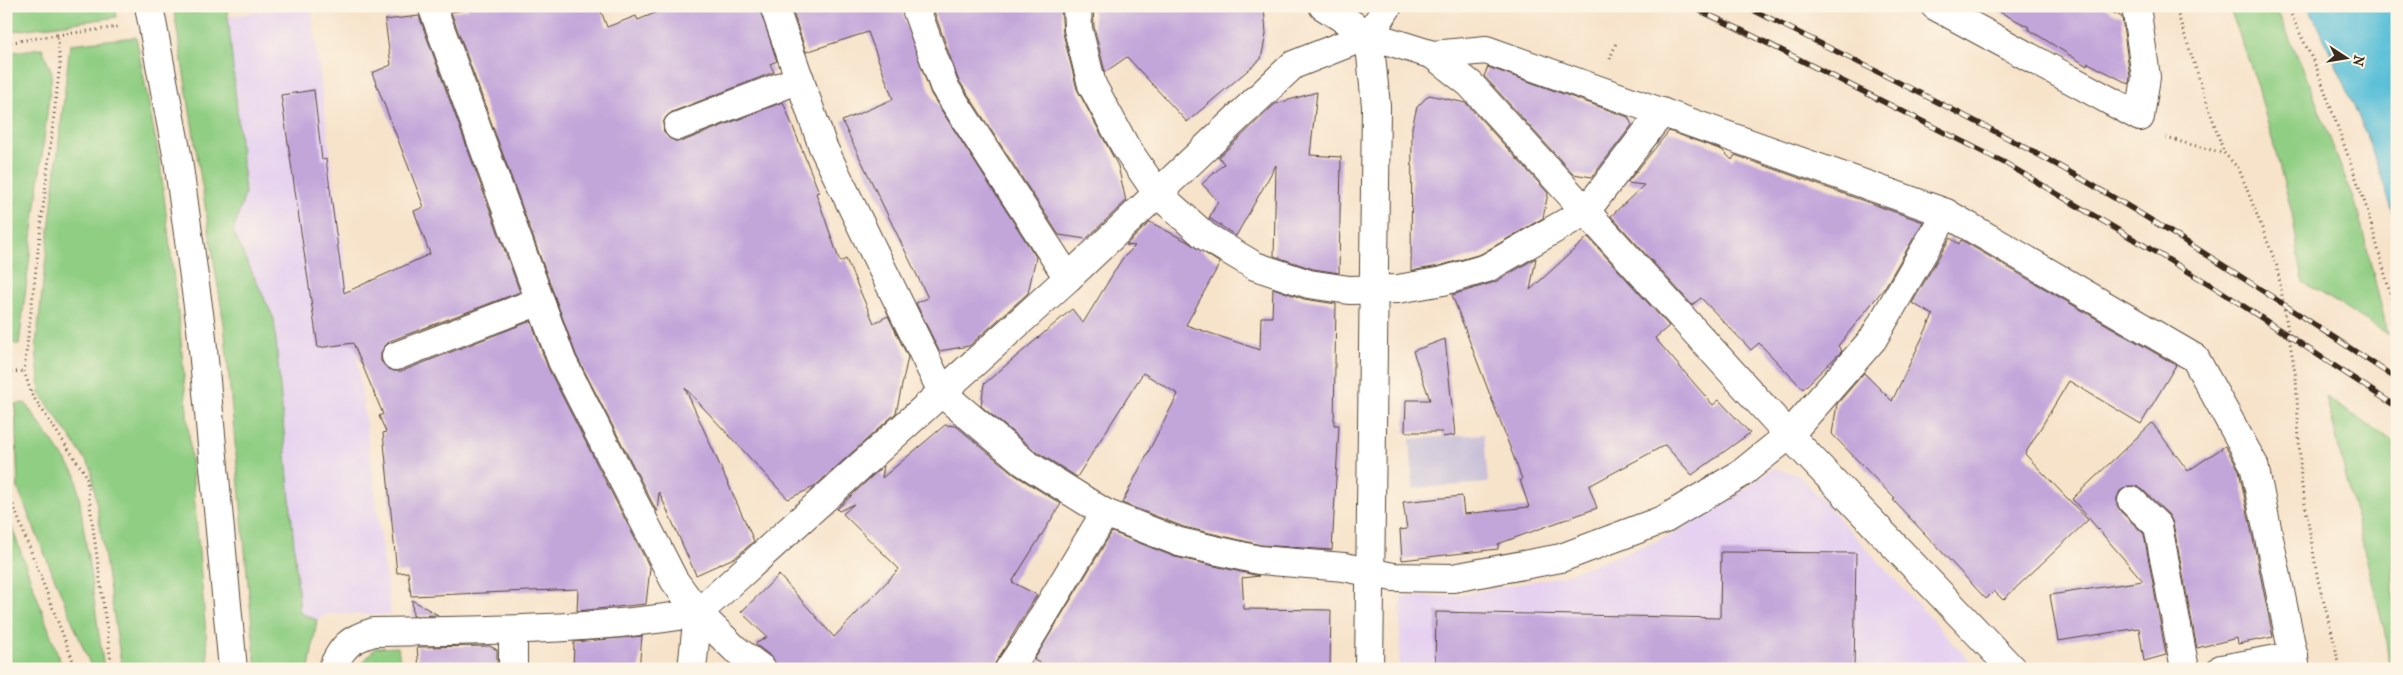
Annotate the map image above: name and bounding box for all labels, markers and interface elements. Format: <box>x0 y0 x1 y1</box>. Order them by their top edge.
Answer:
north arrow <box>2320 32 2370 82</box>
text: N <box>2349 54 2368 68</box>

